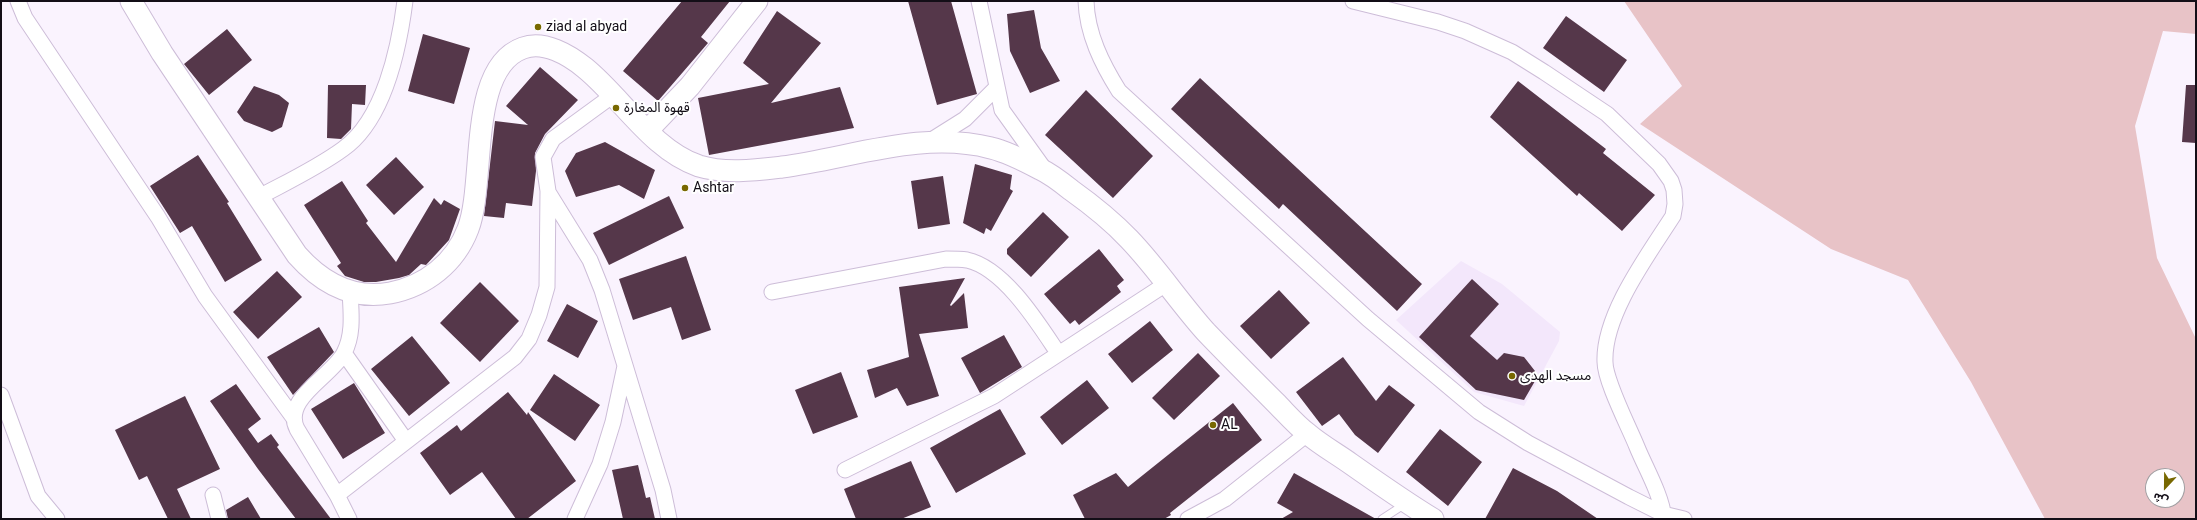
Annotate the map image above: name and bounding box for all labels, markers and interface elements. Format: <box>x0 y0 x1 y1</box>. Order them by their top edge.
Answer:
place label: ziad al abyad <box>546 19 627 35</box>
marker: ziad al abyad <box>533 22 543 32</box>
place label: قهوة المغارة <box>624 100 690 116</box>
marker: قهوة المغارة <box>611 103 621 113</box>
place label: Ashtar <box>693 180 734 196</box>
marker: Ashtar <box>680 183 690 193</box>
place label: مسجد الهدى <box>1520 368 1591 384</box>
marker: مسجد الهدى <box>1507 371 1517 381</box>
place label: AL <box>1221 417 1238 433</box>
marker: AL <box>1208 420 1218 430</box>
north arrow <box>2145 468 2185 508</box>
text: ش <box>2151 490 2170 508</box>

